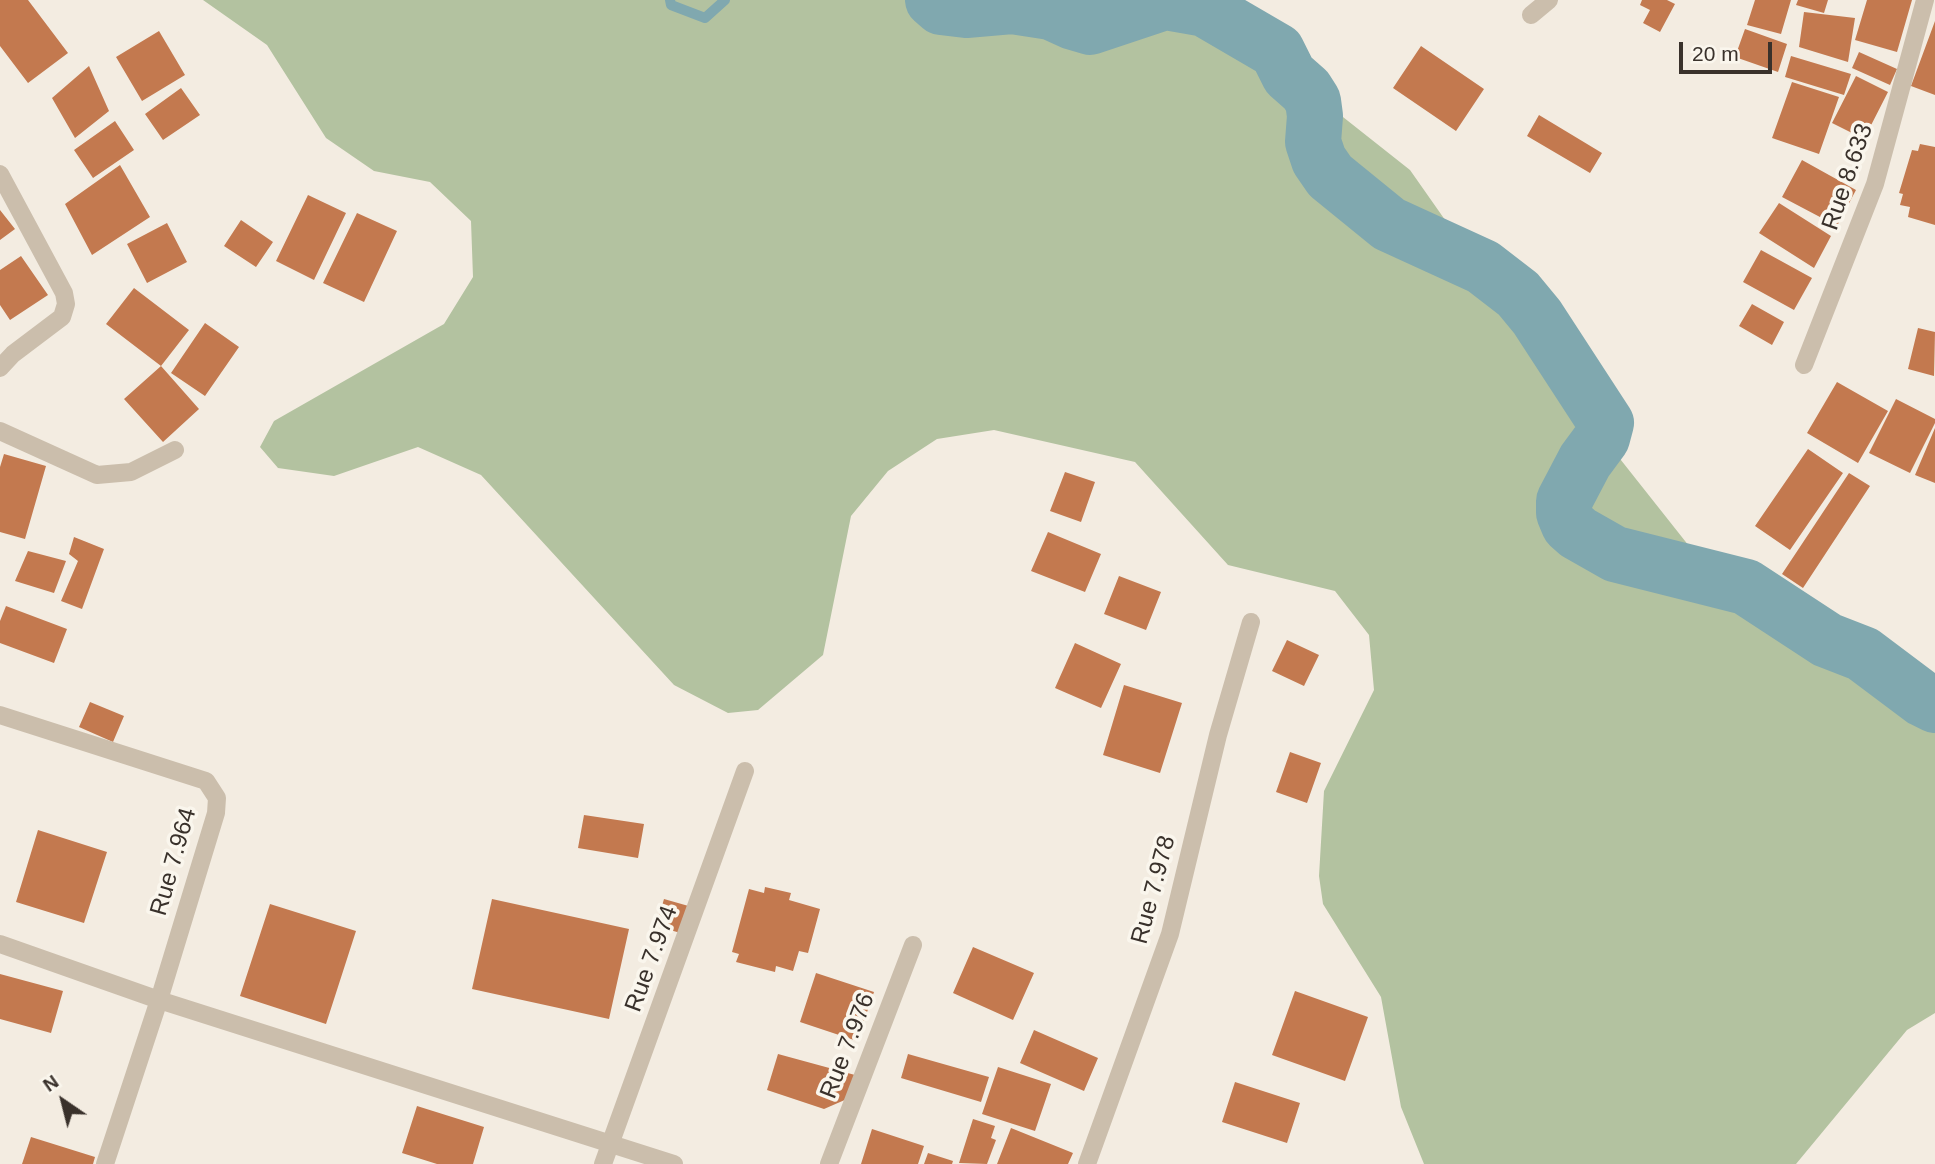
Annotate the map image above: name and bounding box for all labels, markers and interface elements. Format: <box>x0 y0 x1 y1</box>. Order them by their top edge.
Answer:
scale bar <box>1683 28 1776 72</box>
text: 20 m <box>1692 42 1739 65</box>
street label: Rue 8.633 <box>1816 120 1880 234</box>
street label: Rue 7.964 <box>145 805 203 919</box>
street label: Rue 7.978 <box>1126 833 1182 947</box>
street label: Rue 7.974 <box>620 902 684 1016</box>
street label: Rue 7.976 <box>815 989 881 1103</box>
north arrow <box>28 1066 98 1136</box>
text: N <box>39 1071 62 1096</box>

